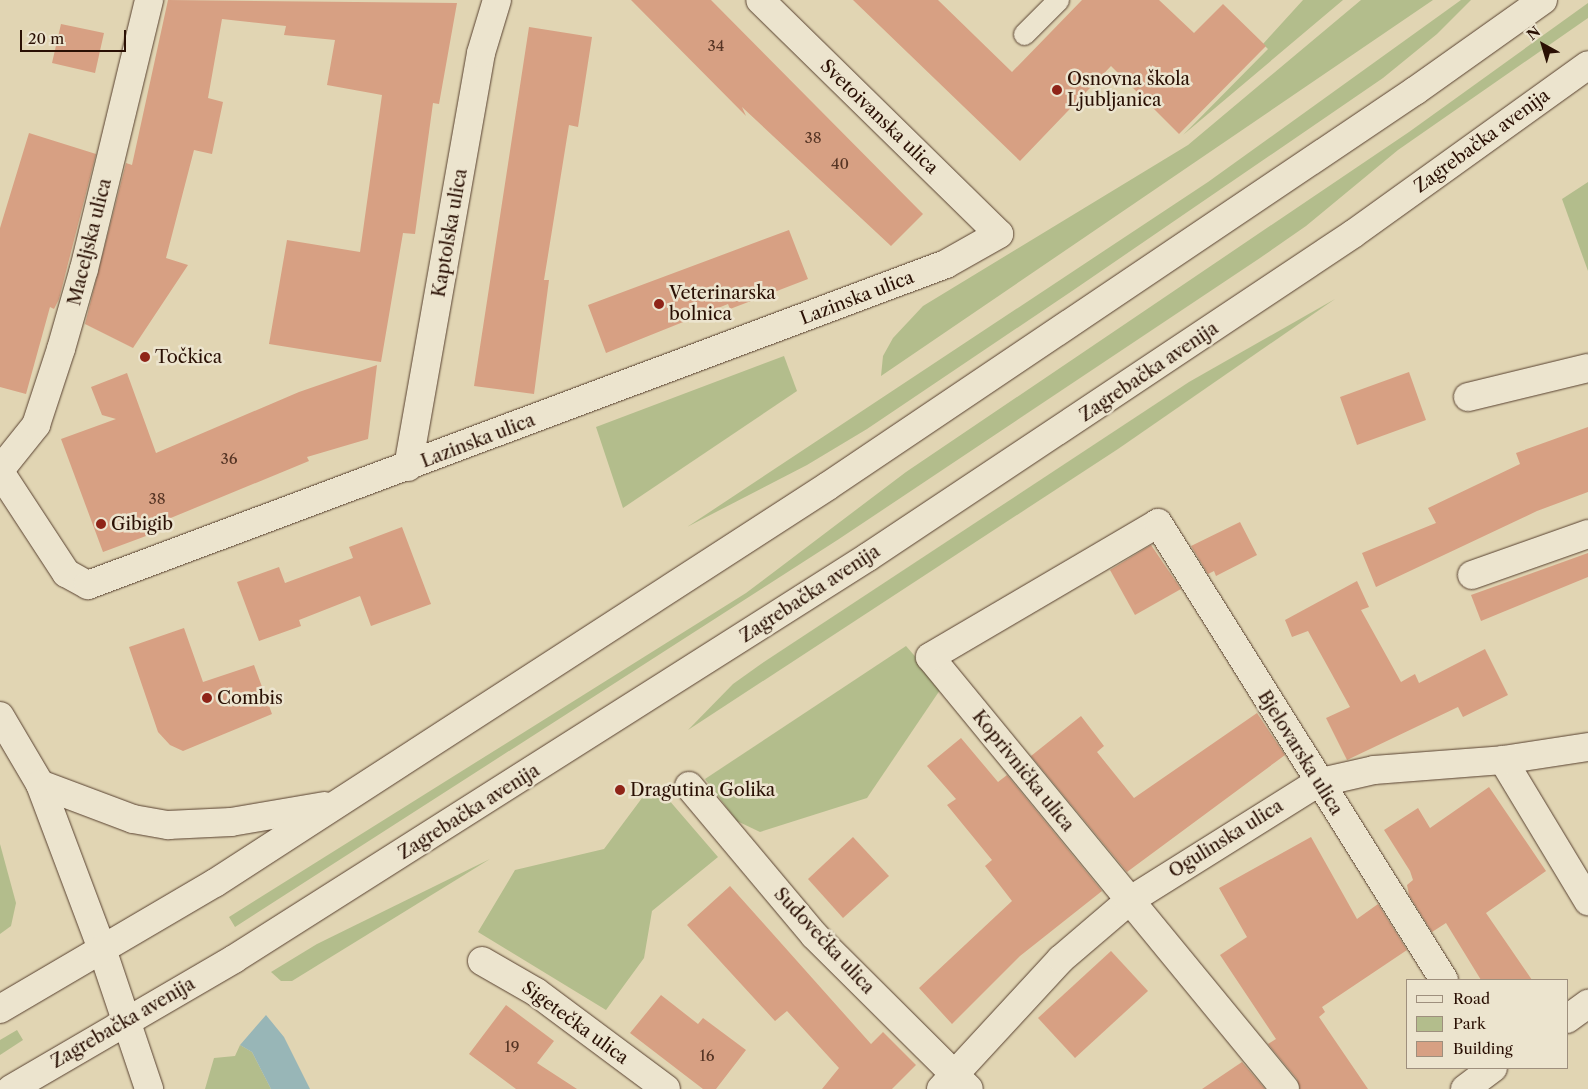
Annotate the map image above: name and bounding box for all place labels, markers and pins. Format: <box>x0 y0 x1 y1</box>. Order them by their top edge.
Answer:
place label: Osnovna škola Ljubljanica <box>1067 69 1190 112</box>
marker: Osnovna škola Ljubljanica <box>1051 84 1063 96</box>
place label: Veterinarska bolnica <box>669 283 776 326</box>
marker: Veterinarska bolnica <box>653 298 665 310</box>
place label: Točkica <box>155 346 222 368</box>
marker: Točkica <box>139 351 151 363</box>
place label: Gibigib <box>111 513 173 535</box>
marker: Gibigib <box>95 518 107 530</box>
place label: Combis <box>217 687 283 709</box>
marker: Combis <box>201 692 213 704</box>
place label: Dragutina Golika <box>630 779 775 801</box>
marker: Dragutina Golika <box>614 784 626 796</box>

